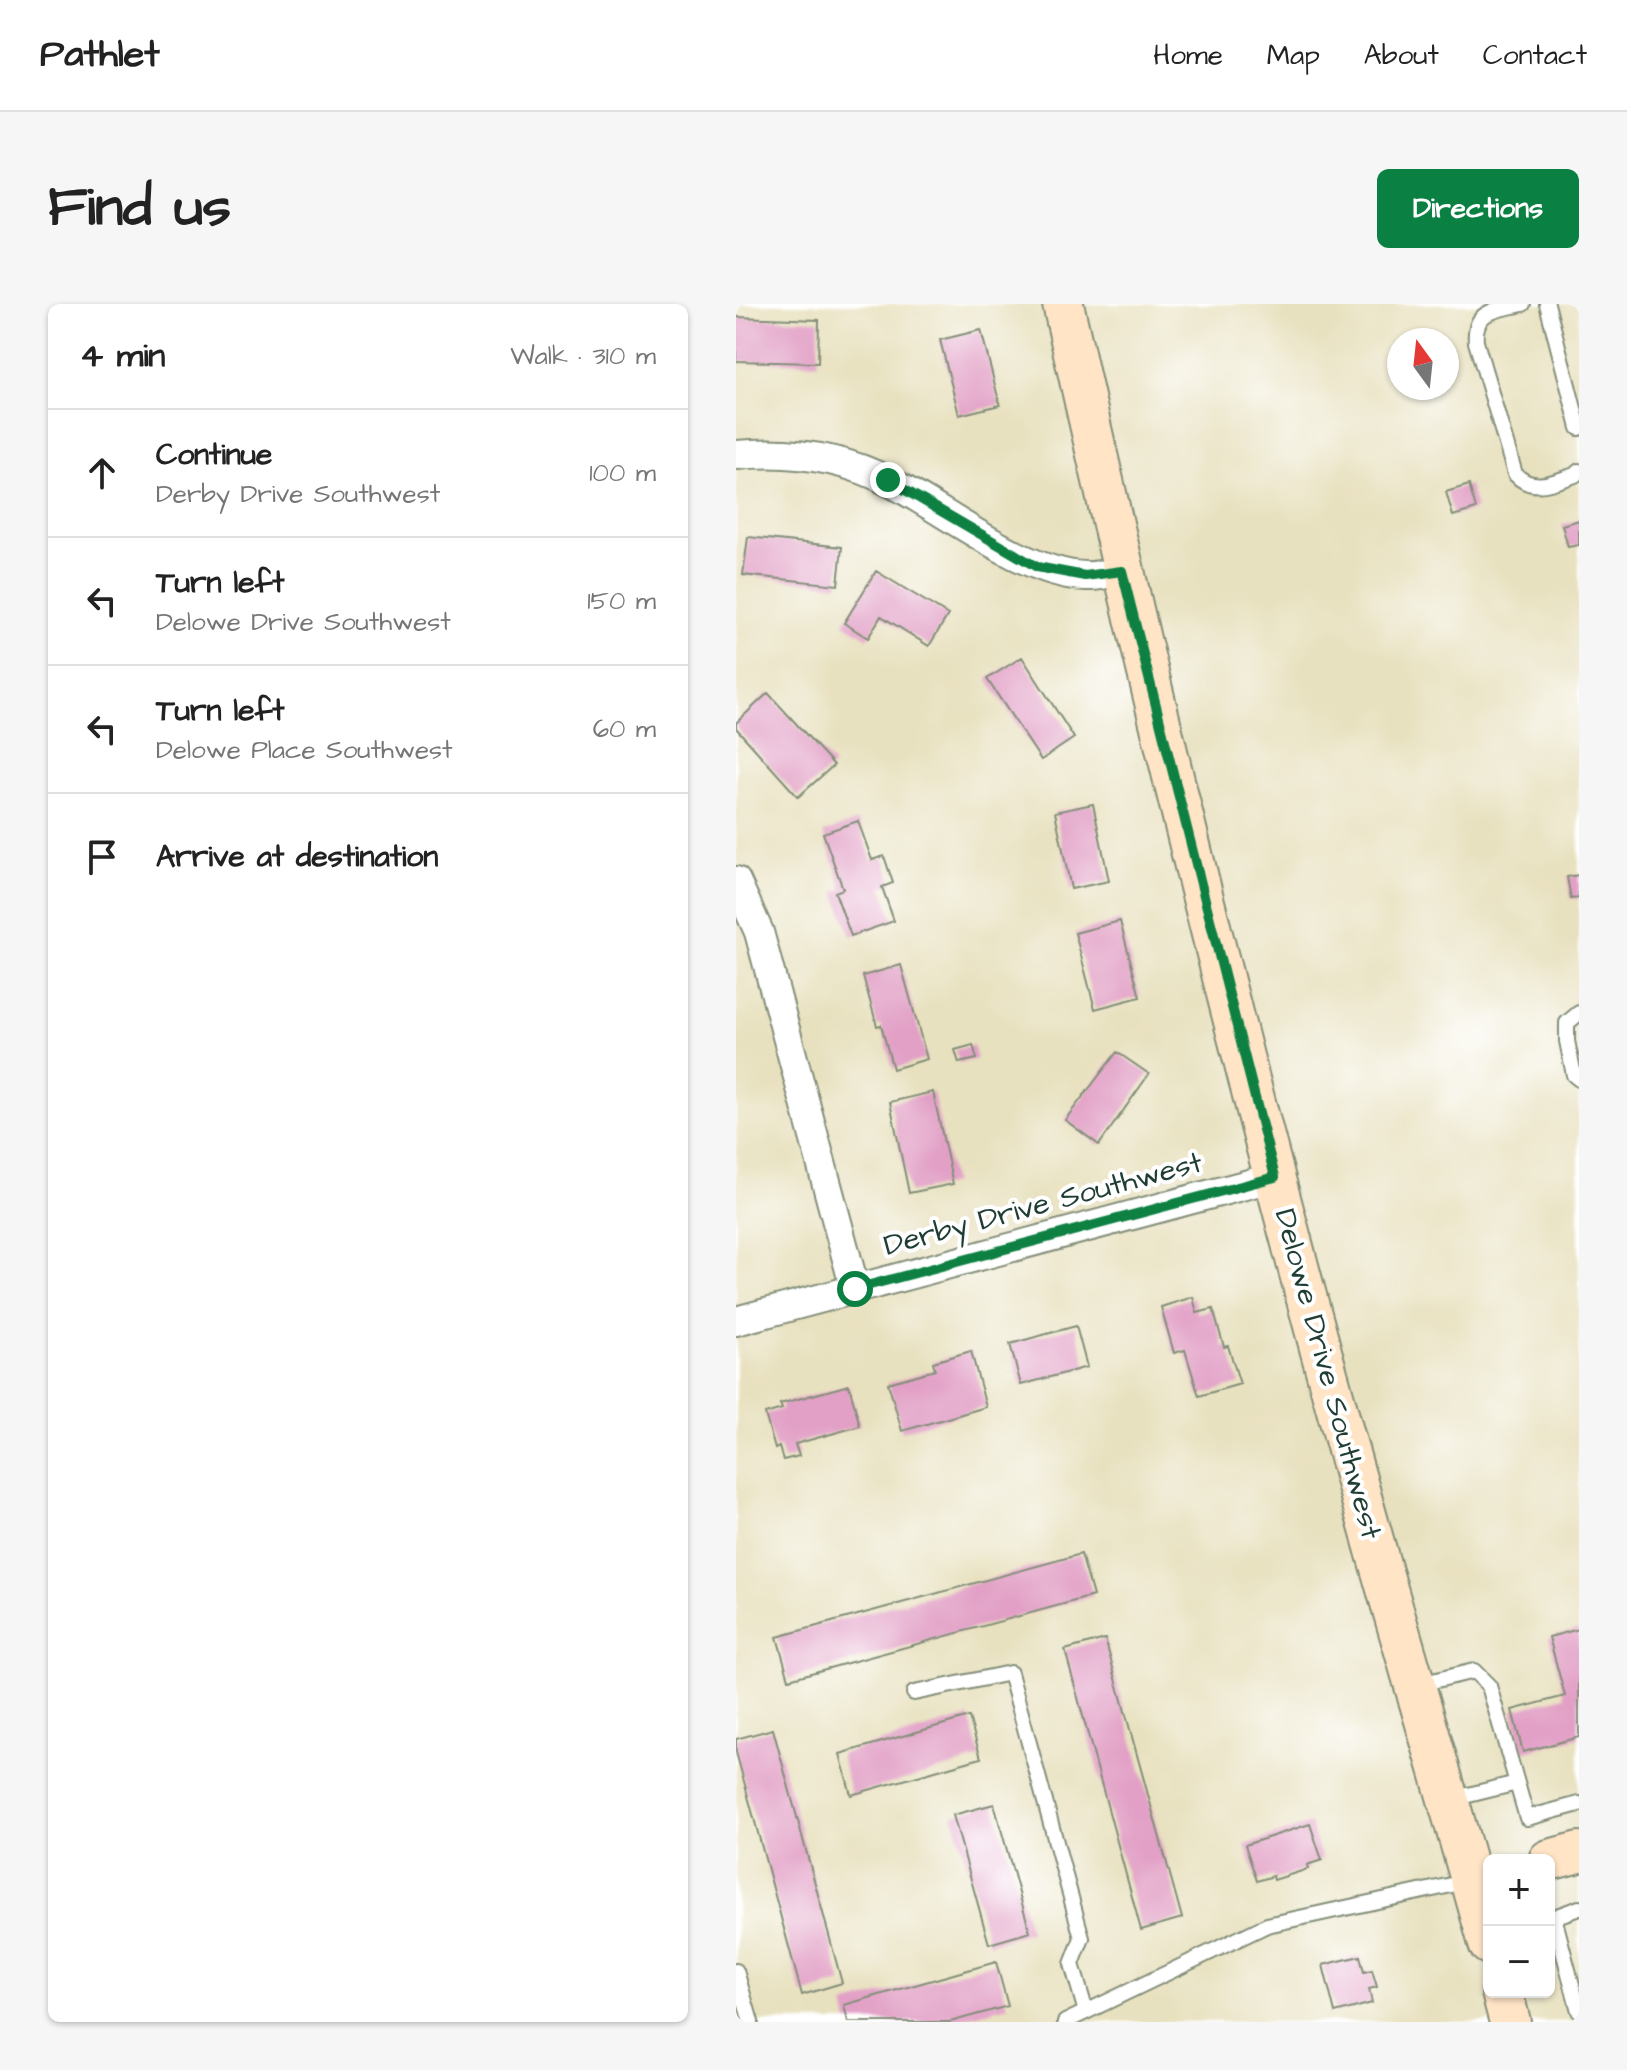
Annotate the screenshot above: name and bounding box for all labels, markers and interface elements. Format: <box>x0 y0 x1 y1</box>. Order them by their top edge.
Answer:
text: Pathlet <box>40 29 160 81</box>
text: Home <box>1153 36 1223 75</box>
text: Map <box>1267 36 1320 75</box>
text: About <box>1364 36 1439 75</box>
text: Contact <box>1483 36 1587 75</box>
text: Find us <box>48 169 231 247</box>
button: Directions <box>1377 169 1579 248</box>
north arrow <box>1387 328 1459 400</box>
text: 4 min <box>80 332 165 380</box>
text: Walk · 310 m <box>510 338 656 374</box>
text: Continue <box>156 434 272 476</box>
icon: ahead <box>80 451 124 495</box>
text: 100 m <box>589 455 656 491</box>
route end <box>870 462 906 498</box>
text: Derby Drive Southwest <box>156 476 440 512</box>
text: Turn left <box>156 562 284 604</box>
icon: left <box>80 579 124 623</box>
text: 150 m <box>587 583 656 619</box>
text: Delowe Drive Southwest <box>156 604 451 640</box>
text: Turn left <box>156 690 284 732</box>
icon: left <box>80 707 124 751</box>
text: 60 m <box>593 711 656 747</box>
text: Delowe Place Southwest <box>156 732 453 768</box>
icon: arrive <box>80 835 124 879</box>
text: Arrive at destination <box>156 836 438 878</box>
street label: Derby Drive Southwest <box>879 1141 1207 1268</box>
street label: Delowe Drive Southwest <box>1264 1204 1392 1544</box>
route start <box>837 1271 873 1307</box>
map controls <box>1483 1854 1555 1998</box>
button: + <box>1483 1854 1555 1926</box>
button: − <box>1483 1926 1555 1998</box>

